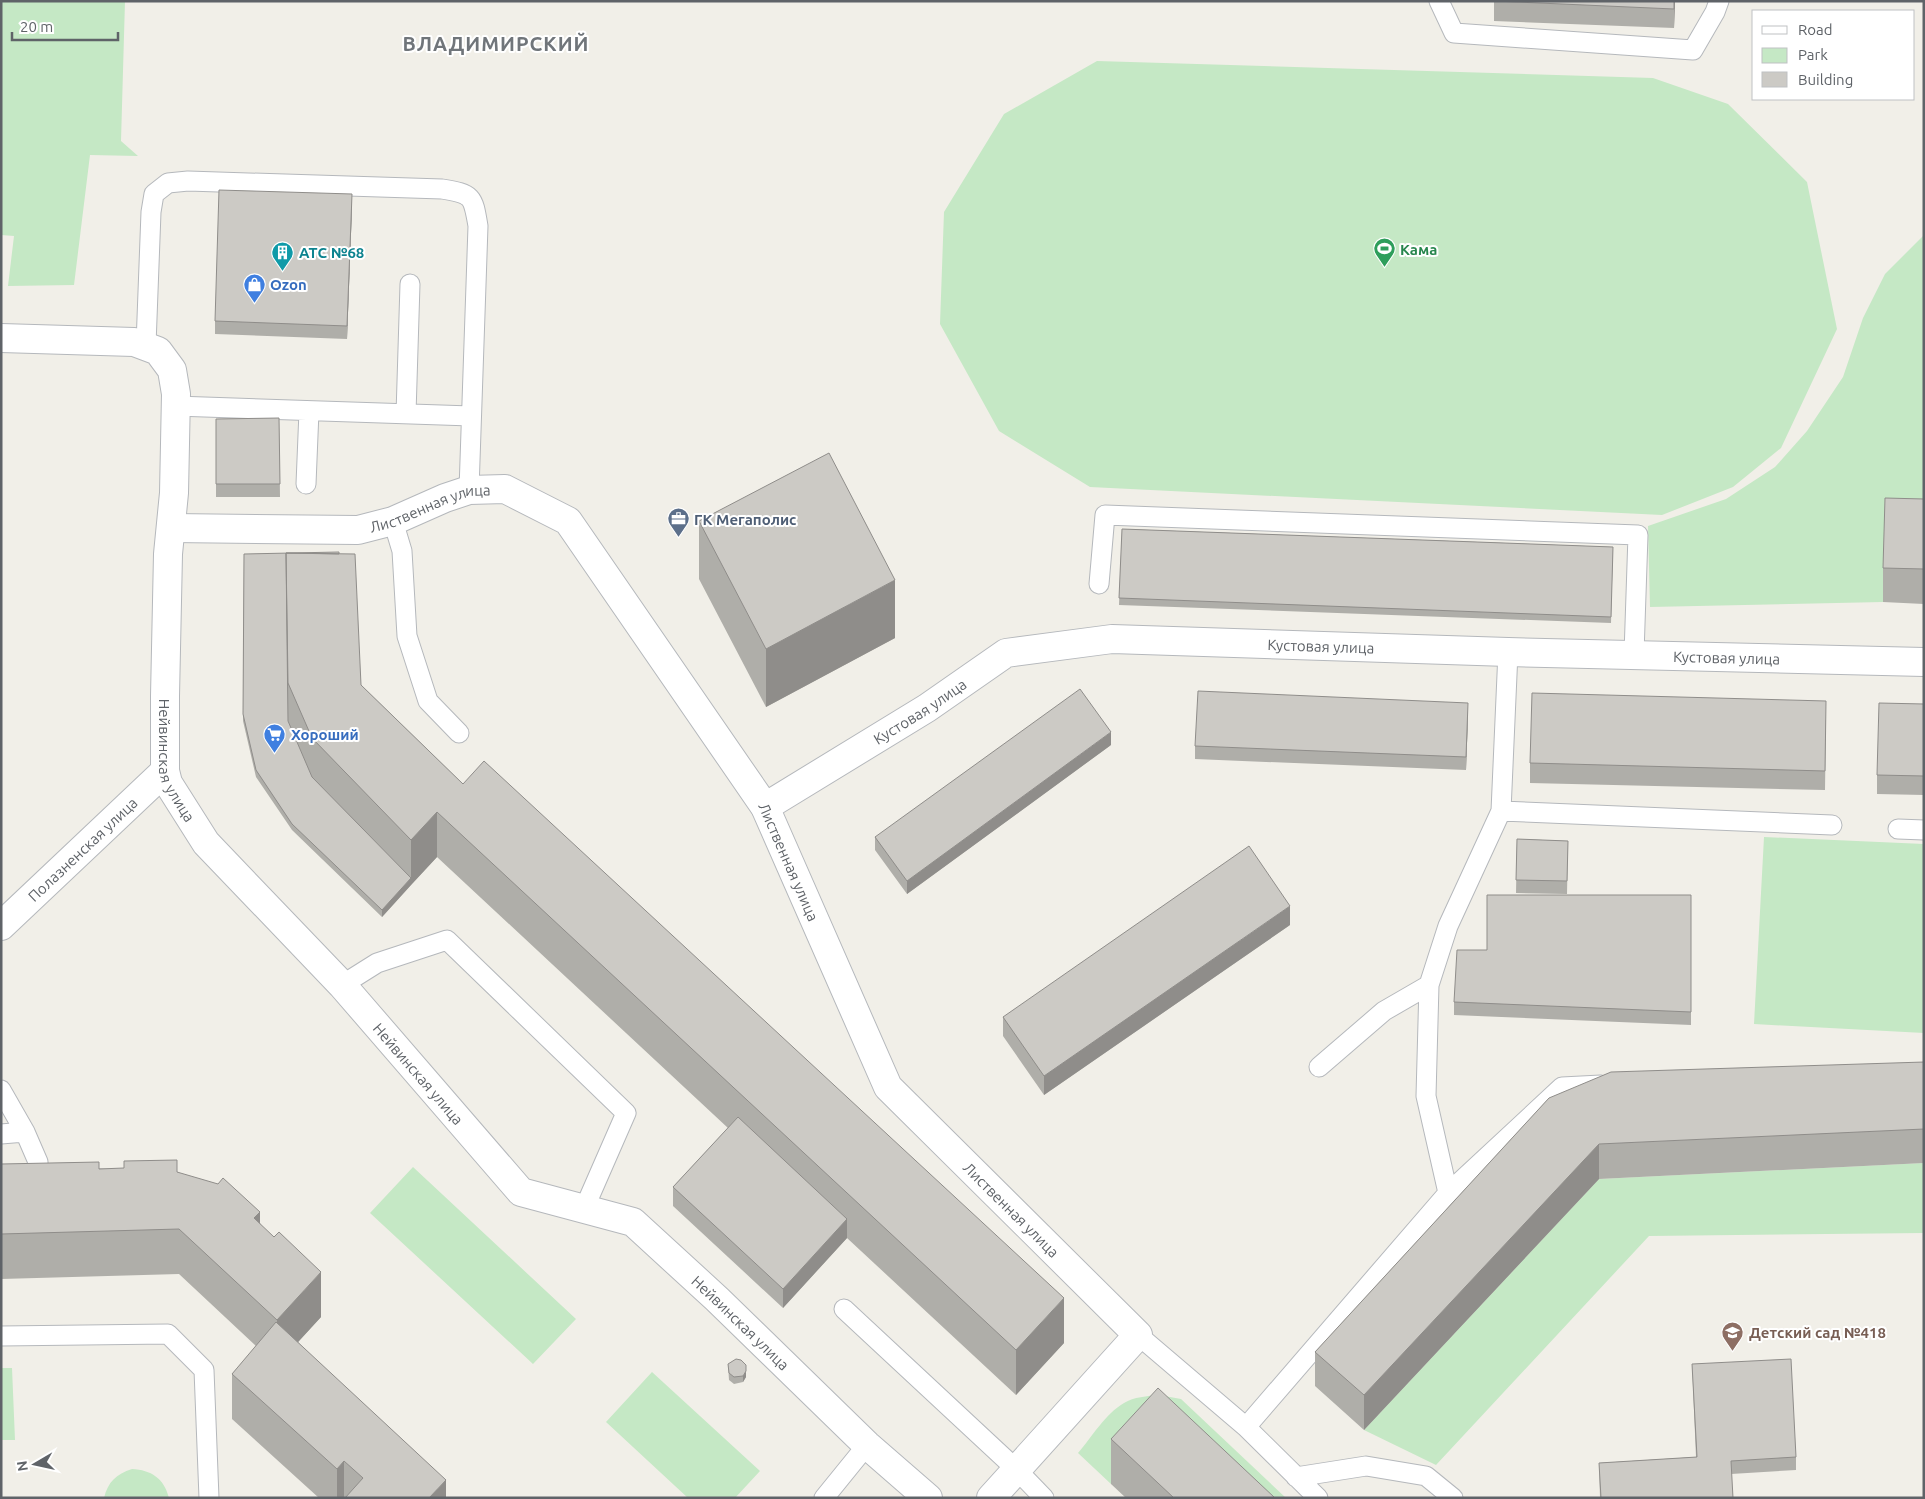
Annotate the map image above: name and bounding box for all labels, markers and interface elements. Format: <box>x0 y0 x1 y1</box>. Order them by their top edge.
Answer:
scale bar <box>12 10 119 42</box>
legend <box>1752 10 1915 100</box>
text: 20 m <box>20 18 53 35</box>
text: Road <box>1798 21 1833 38</box>
district label: ВЛАДИМИРСКИЙ <box>402 32 590 55</box>
text: Park <box>1798 46 1828 63</box>
text: Building <box>1798 71 1853 88</box>
sports icon: Кама <box>1372 237 1396 268</box>
building icon: АТС №68 <box>271 240 295 271</box>
place label: Кама <box>1400 241 1437 258</box>
place label: АТС №68 <box>299 244 364 261</box>
shop icon: Ozon <box>242 272 266 303</box>
place label: Ozon <box>270 276 307 293</box>
street label: Лиственная улица <box>368 481 491 535</box>
office icon: ГК Мегаполис <box>666 507 690 538</box>
place label: ГК Мегаполис <box>694 511 796 528</box>
street label: Кустовая улица <box>1267 636 1375 656</box>
street label: Кустовая улица <box>1673 647 1780 667</box>
street label: Кустовая улица <box>870 675 969 747</box>
street label: Нейвинская улица <box>157 699 199 825</box>
supermarket icon: Хороший <box>263 722 287 753</box>
place label: Хороший <box>291 726 359 743</box>
street label: Полазненская улица <box>24 794 140 905</box>
street label: Лиственная улица <box>756 800 822 923</box>
street label: Нейвинская улица <box>370 1019 467 1128</box>
street label: Лиственная улица <box>960 1159 1063 1260</box>
street label: Нейвинская улица <box>689 1272 793 1373</box>
school or university icon: Детский сад №418 <box>1721 1320 1745 1351</box>
place label: Детский сад №418 <box>1749 1324 1886 1341</box>
north arrow <box>10 1439 60 1489</box>
text: N <box>13 1460 31 1472</box>

